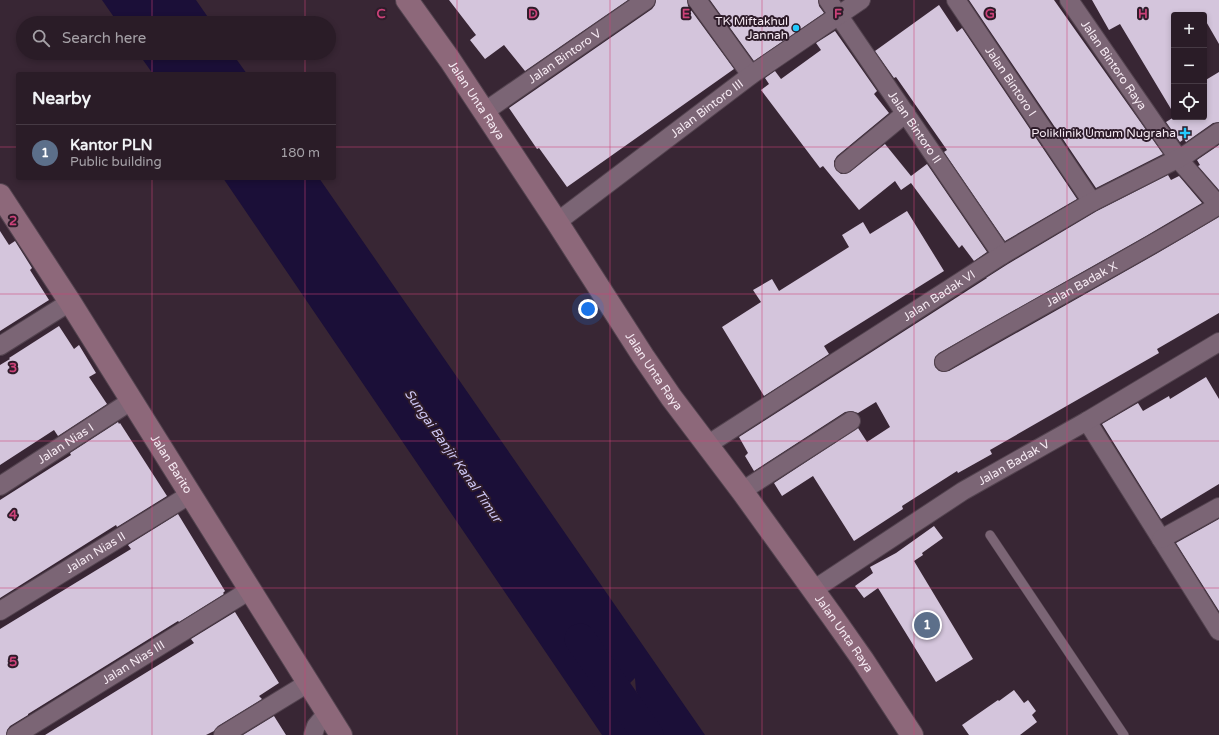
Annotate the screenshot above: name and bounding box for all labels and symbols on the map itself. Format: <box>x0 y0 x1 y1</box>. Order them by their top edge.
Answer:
text: C <box>376 6 386 22</box>
text: D <box>528 6 538 22</box>
text: E <box>682 6 690 22</box>
text: F <box>834 6 842 22</box>
text: G <box>985 6 995 22</box>
text: H <box>1138 6 1148 22</box>
place label: TK Miftakhul Jannah <box>715 14 788 42</box>
street label: Jalan Bintoro Raya <box>1078 17 1150 113</box>
marker: TK Miftakhul Jannah <box>791 23 801 33</box>
street label: Jalan Bintoro V <box>525 26 604 86</box>
street label: Jalan Bintoro I <box>982 44 1039 119</box>
street label: Jalan Unta Raya <box>446 58 508 142</box>
street label: Jalan Bintoro III <box>668 76 746 141</box>
street label: Jalan Bintoro II <box>885 88 944 166</box>
place label: Poliklinik Umum Nugraha <box>1031 126 1176 140</box>
marker: Poliklinik Umum Nugraha <box>1179 127 1191 139</box>
text: 2 <box>9 213 17 229</box>
street label: Jalan Badak X <box>1043 259 1120 310</box>
street label: Jalan Badak VI <box>900 267 978 324</box>
your location <box>578 299 598 319</box>
street label: Jalan Unta Raya <box>623 330 686 413</box>
text: 3 <box>9 360 17 376</box>
water label: Sungai Banjir Kanal Timur <box>401 386 506 527</box>
street label: Jalan Nias I <box>35 420 96 467</box>
street label: Jalan Barito <box>148 432 195 496</box>
street label: Jalan Badak V <box>976 436 1053 488</box>
text: 4 <box>9 507 18 523</box>
street label: Jalan Nias II <box>63 529 128 576</box>
street label: Jalan Unta Raya <box>812 592 876 675</box>
pin: 1 <box>914 610 940 640</box>
street label: Jalan Nias III <box>99 638 167 687</box>
text: 5 <box>9 654 17 670</box>

